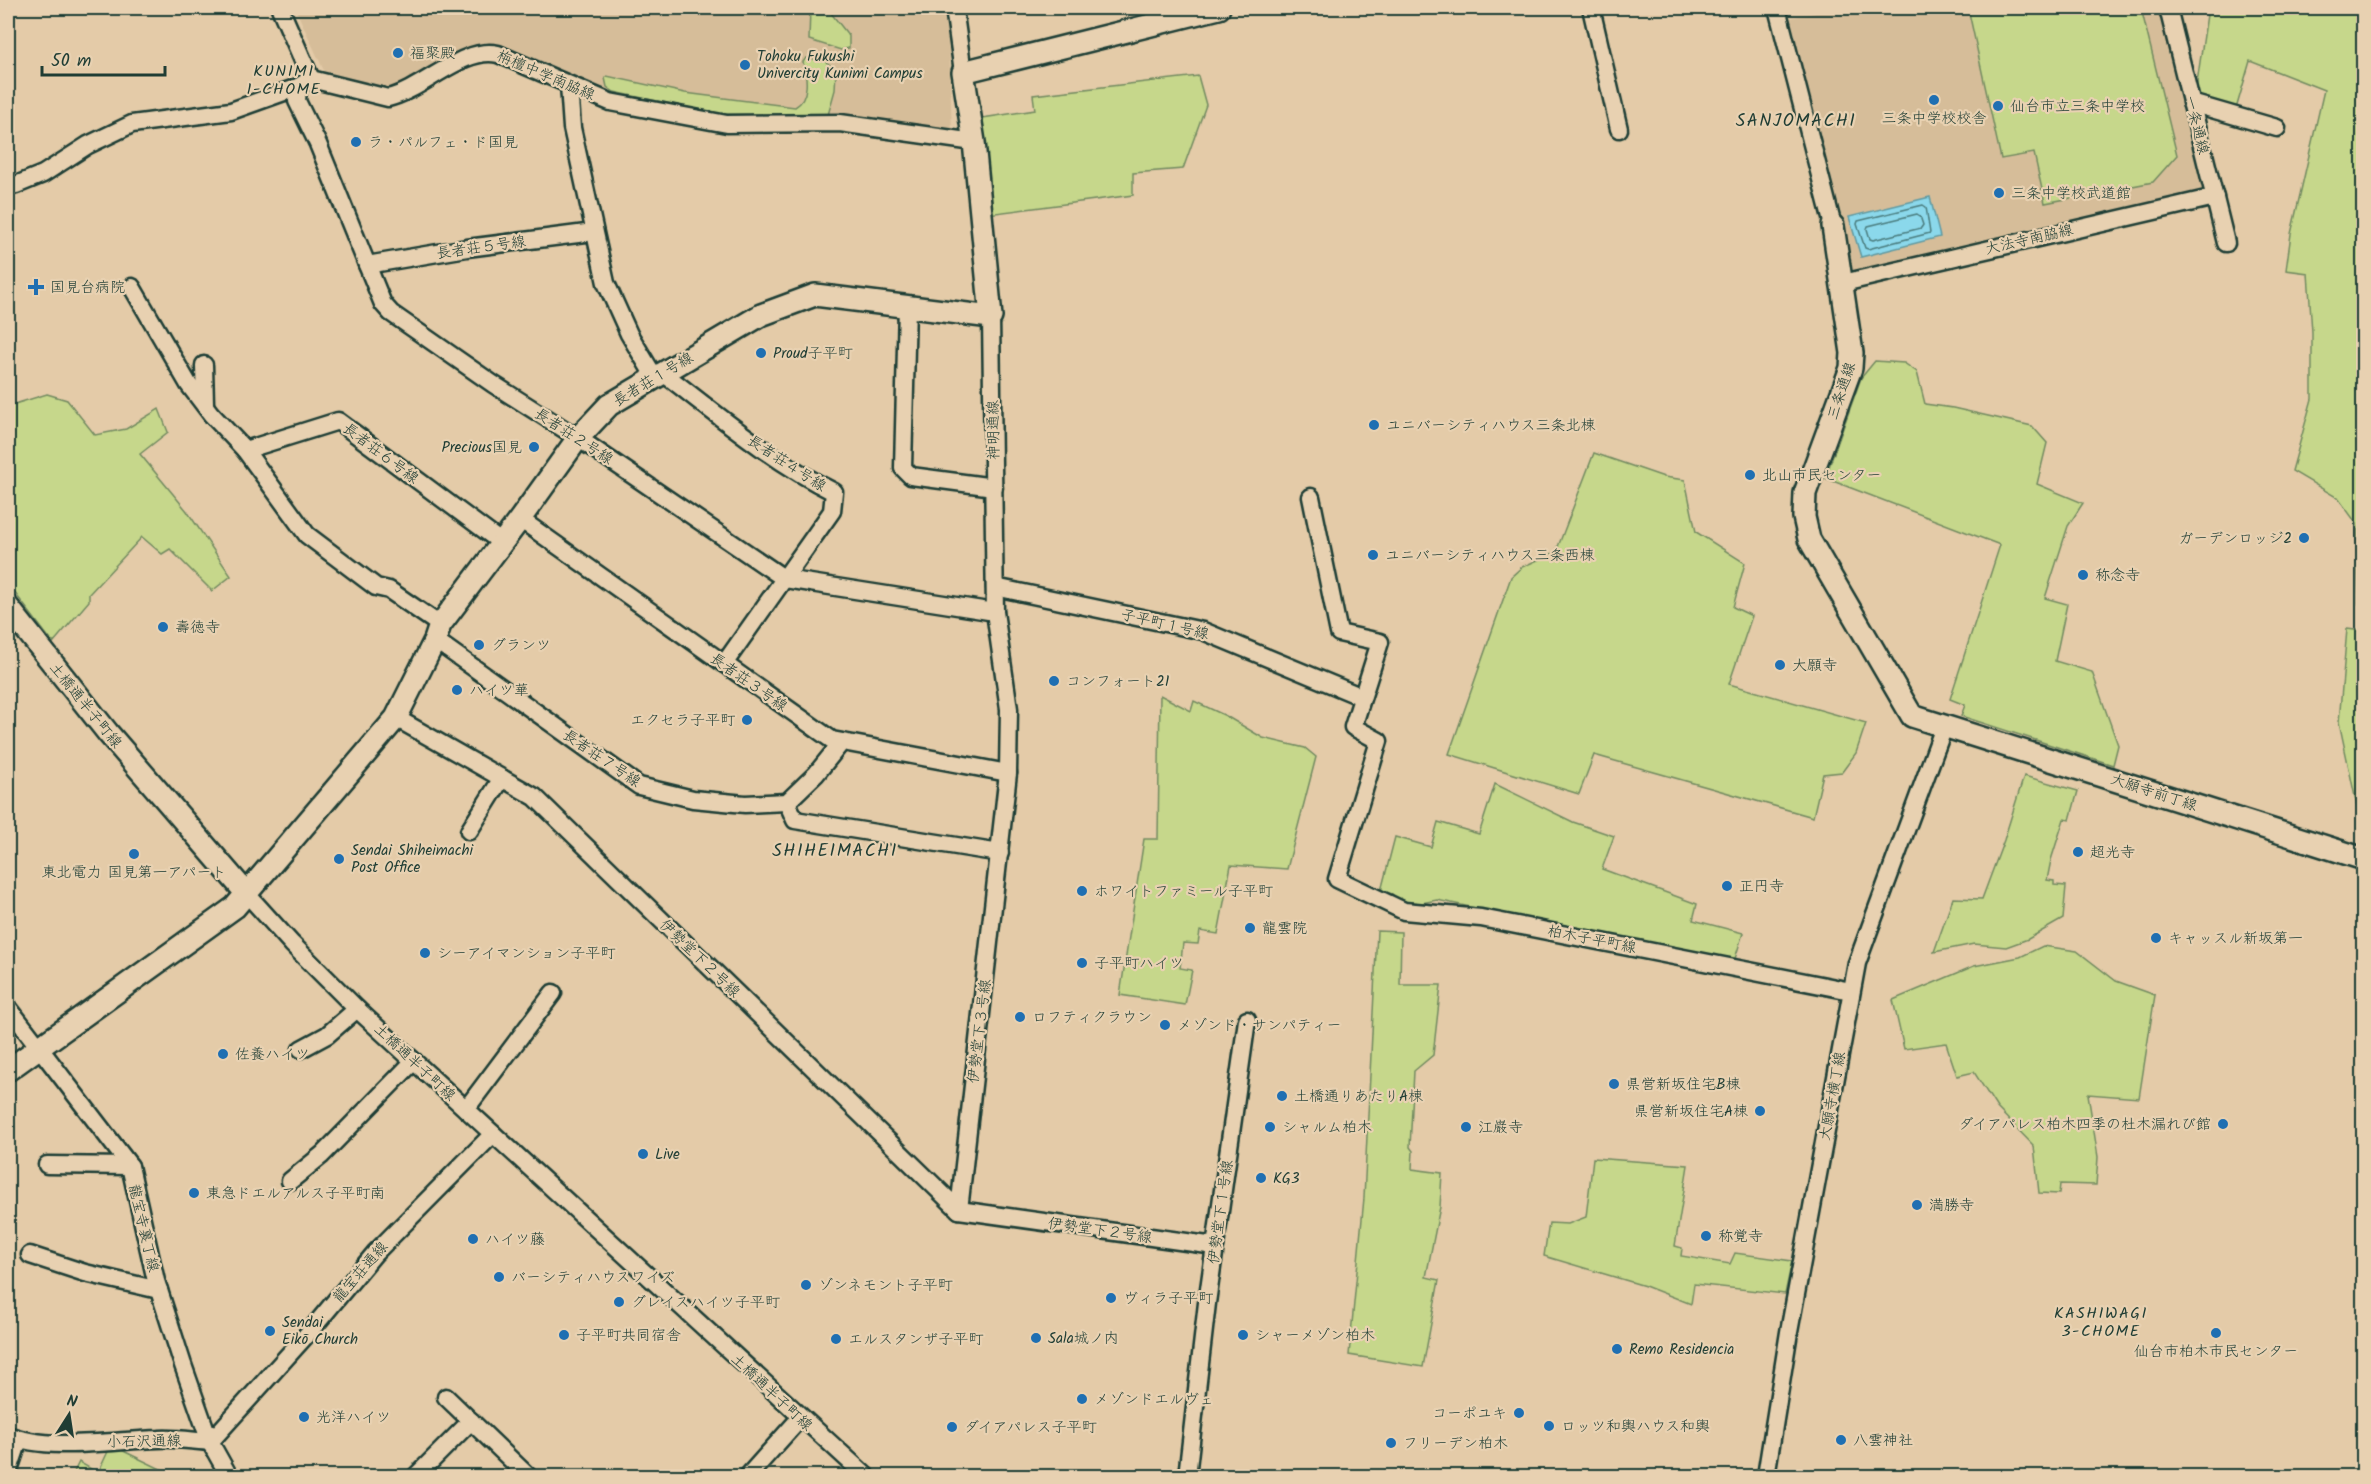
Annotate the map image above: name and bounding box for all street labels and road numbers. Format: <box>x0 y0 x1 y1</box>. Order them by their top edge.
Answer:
street label: 栴檀中学南脇線 <box>493 44 599 107</box>
street label: 一条通線 <box>2177 93 2215 157</box>
street label: 大法寺南脇線 <box>1983 218 2076 262</box>
street label: 長者荘５号線 <box>435 230 527 266</box>
street label: 長者荘１号線 <box>609 346 698 413</box>
street label: 三条通線 <box>1821 359 1863 424</box>
street label: 神明通線 <box>981 400 1007 460</box>
street label: 長者荘２号線 <box>529 402 618 471</box>
street label: 長者荘６号線 <box>337 417 424 490</box>
street label: 長者荘４号線 <box>742 429 831 498</box>
street label: 子平町１号線 <box>1118 603 1211 647</box>
street label: 長者荘３号線 <box>705 647 792 718</box>
street label: 土橋通半子町線 <box>43 657 128 754</box>
street label: 長者荘７号線 <box>557 724 645 794</box>
street label: 大願寺前丁線 <box>2107 768 2200 818</box>
street label: 伊勢堂下２号線 <box>653 914 745 1004</box>
street label: 柏木子平町線 <box>1545 920 1638 960</box>
street label: 伊勢堂下３号線 <box>962 978 998 1085</box>
street label: 土橋通半子町線 <box>368 1018 461 1107</box>
street label: 大願寺横丁線 <box>1813 1050 1853 1143</box>
street label: 伊勢堂下１号線 <box>1202 1158 1240 1266</box>
street label: 龍宝寺裏丁線 <box>121 1182 165 1275</box>
street label: 伊勢堂下２号線 <box>1046 1212 1154 1250</box>
street label: 龍宝荘通線 <box>327 1236 394 1309</box>
street label: 土橋通半子町線 <box>725 1348 818 1437</box>
street label: 小石沢通線 <box>106 1429 182 1455</box>

